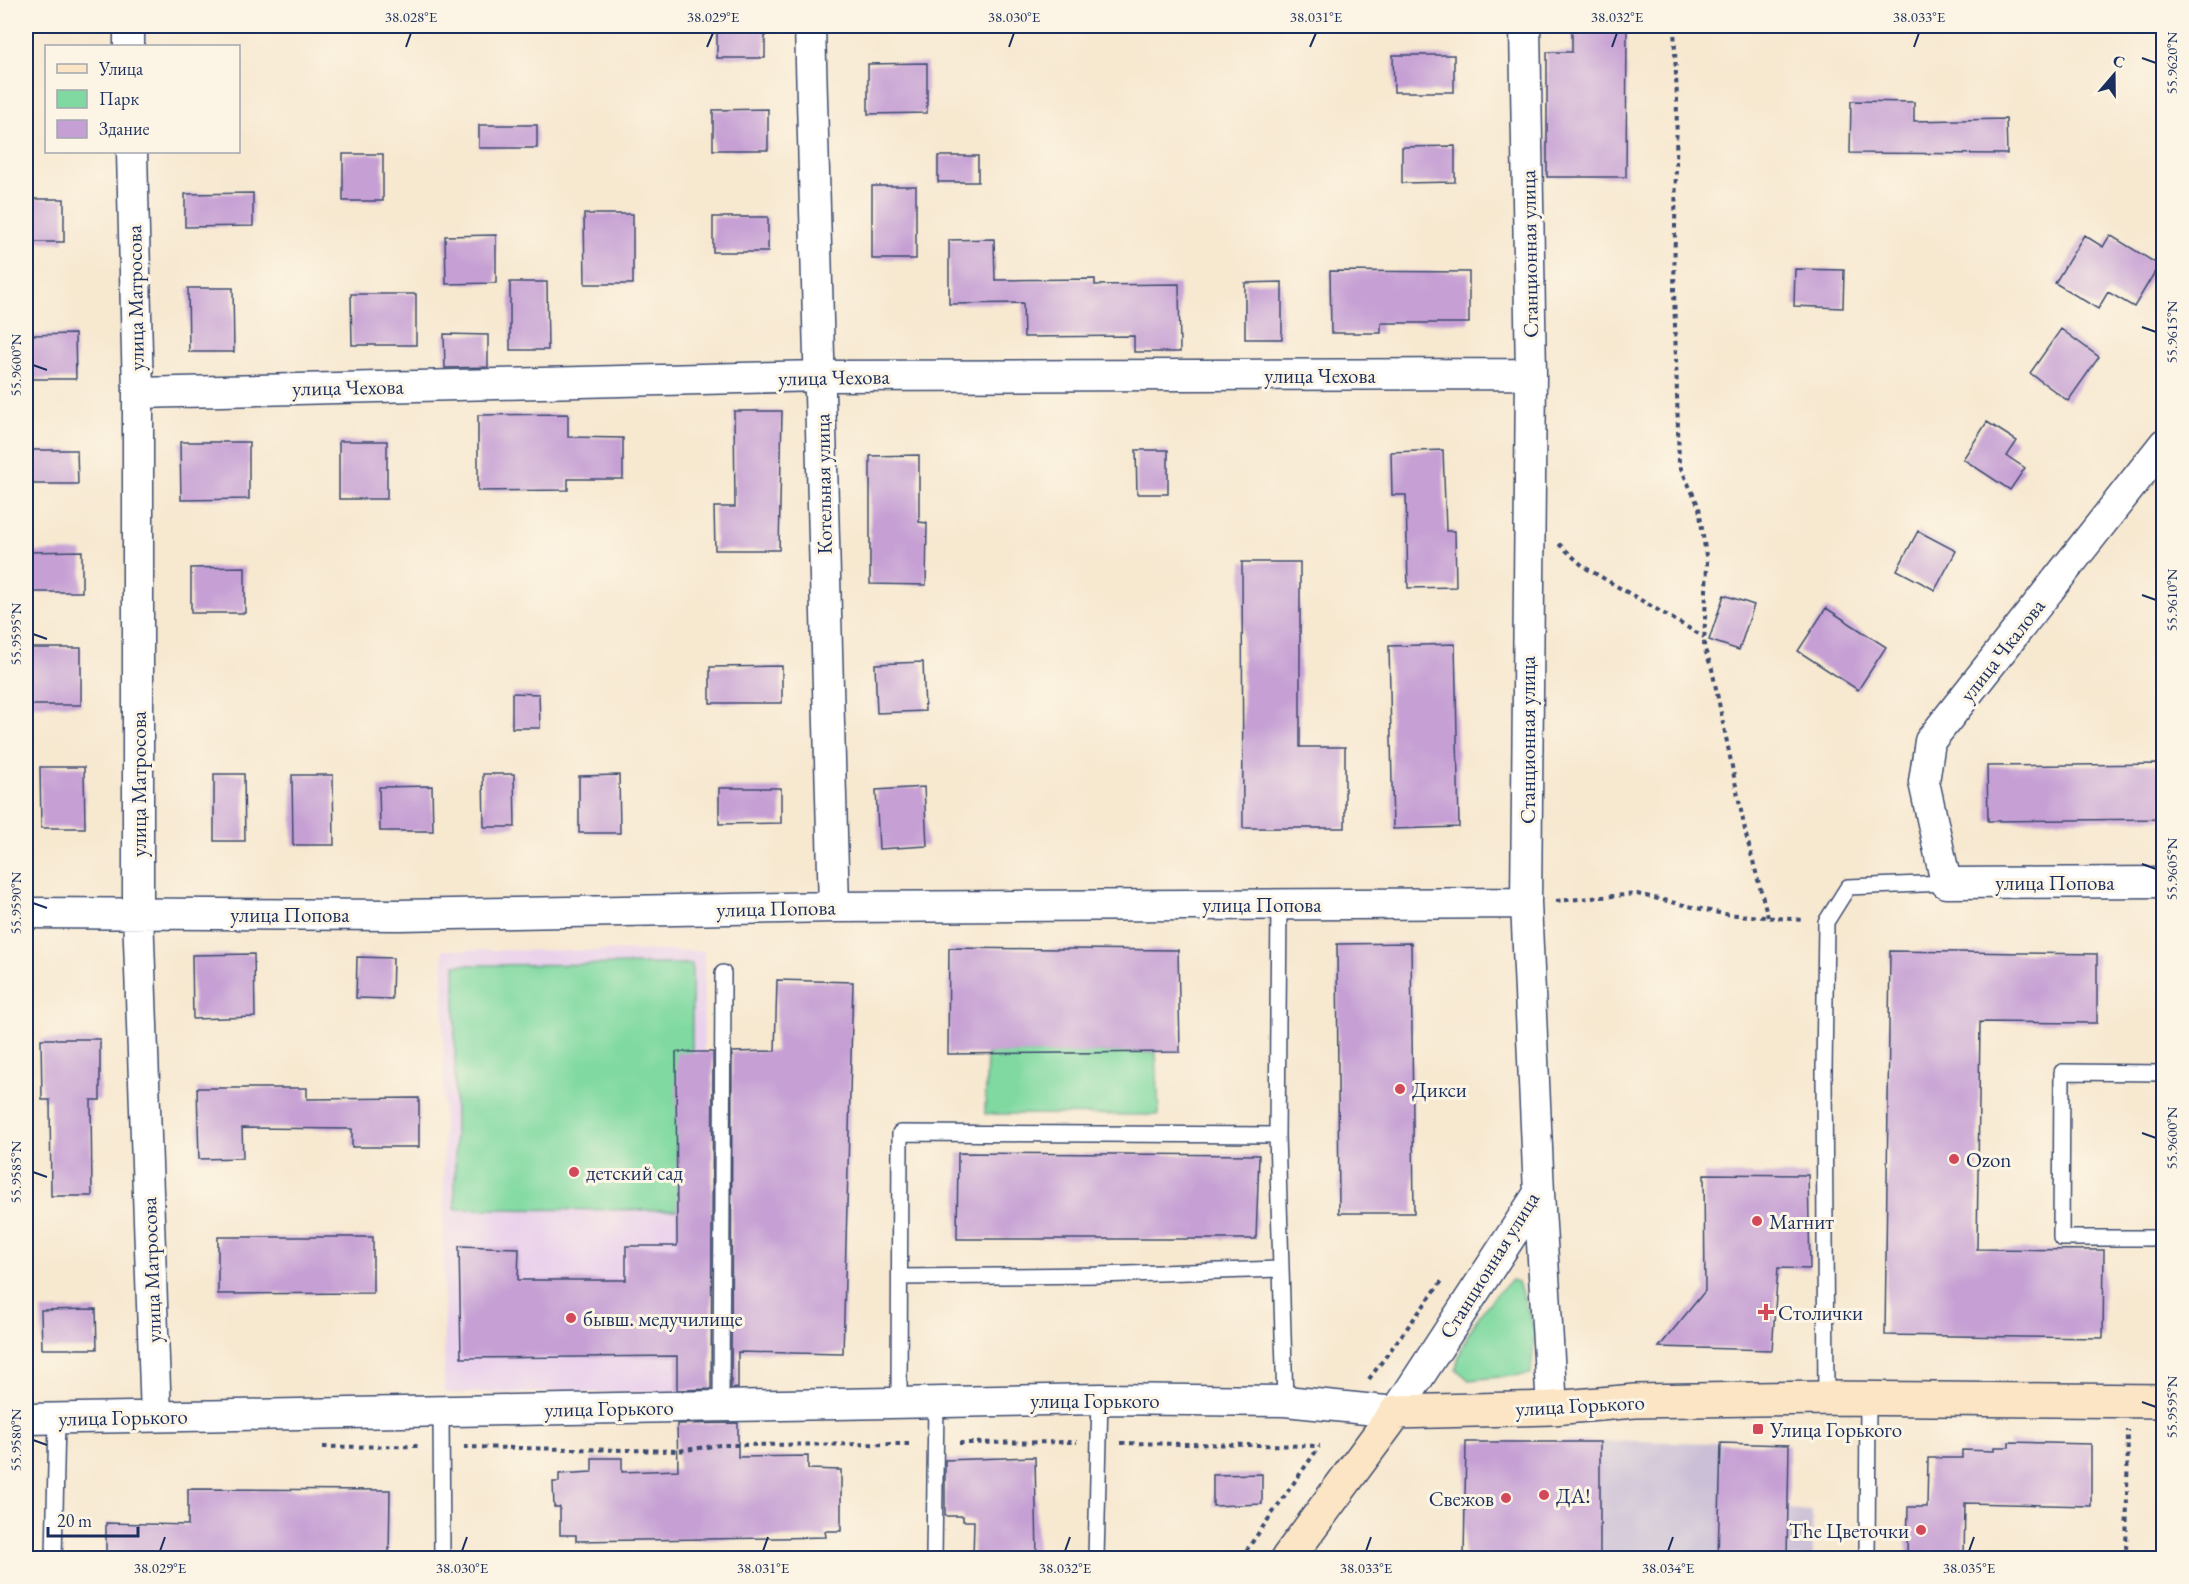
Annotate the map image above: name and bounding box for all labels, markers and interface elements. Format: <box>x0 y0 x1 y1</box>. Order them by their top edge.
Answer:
text: 38.028°E <box>385 7 438 26</box>
text: 38.029°E <box>687 7 740 26</box>
text: 38.030°E <box>988 7 1041 26</box>
text: 38.031°E <box>1290 7 1343 26</box>
text: 38.032°E <box>1591 7 1644 26</box>
text: 38.033°E <box>1893 7 1946 26</box>
text: 55.9620°N <box>2162 31 2181 94</box>
legend <box>45 45 240 153</box>
north arrow <box>2084 45 2144 105</box>
text: С <box>2110 50 2128 73</box>
text: Улица <box>98 57 144 80</box>
text: Парк <box>99 87 139 110</box>
text: Здание <box>99 117 149 140</box>
street label: Станционная улица <box>1514 169 1544 338</box>
street label: улица Матросова <box>120 224 150 371</box>
text: 55.9615°N <box>2162 300 2181 363</box>
text: 55.9600°N <box>6 333 25 396</box>
street label: улица Чехова <box>1264 362 1376 389</box>
street label: улица Чехова <box>778 363 891 391</box>
street label: улица Чехова <box>292 373 405 401</box>
street label: Котельная улица <box>808 413 838 555</box>
text: 55.9610°N <box>2162 568 2181 631</box>
street label: улица Чкалова <box>1953 593 2051 707</box>
text: 55.9595°N <box>6 602 25 665</box>
street label: Станционная улица <box>1514 655 1541 824</box>
street label: улица Матросова <box>125 710 152 857</box>
text: 55.9605°N <box>2162 837 2181 900</box>
street label: улица Попова <box>1995 869 2115 896</box>
text: 55.9590°N <box>6 871 25 934</box>
street label: улица Попова <box>1202 891 1322 918</box>
street label: улица Попова <box>716 893 836 923</box>
street label: улица Попова <box>230 901 350 928</box>
place label: Дикси <box>1412 1076 1467 1103</box>
marker: Дикси <box>1393 1082 1407 1096</box>
text: 55.9600°N <box>2162 1106 2181 1169</box>
text: 55.9585°N <box>6 1140 25 1203</box>
place label: Ozon <box>1966 1146 2011 1173</box>
marker: Ozon <box>1947 1152 1961 1166</box>
place label: детский сад <box>586 1159 684 1186</box>
marker: детский сад <box>567 1165 581 1179</box>
street label: Станционная улица <box>1433 1186 1545 1343</box>
street label: улица Матросова <box>135 1196 167 1343</box>
place label: Магнит <box>1769 1208 1834 1235</box>
marker: Магнит <box>1750 1214 1764 1228</box>
place label: Столички <box>1778 1299 1863 1326</box>
place label: бывш. медучилище <box>583 1305 743 1332</box>
marker: Столички <box>1759 1305 1773 1319</box>
marker: бывш. медучилище <box>564 1311 578 1325</box>
text: 55.9595°N <box>2162 1375 2181 1438</box>
street label: улица Горького <box>1030 1387 1160 1414</box>
street label: улица Горького <box>1515 1388 1645 1422</box>
street label: улица Горького <box>544 1393 674 1423</box>
street label: улица Горького <box>58 1402 188 1432</box>
text: 55.9580°N <box>6 1408 25 1471</box>
place label: Улица Горького <box>1769 1416 1902 1443</box>
marker: Улица Горького <box>1751 1422 1765 1436</box>
place label: ДА! <box>1556 1482 1591 1509</box>
place label: Свежов <box>1429 1485 1494 1512</box>
marker: ДА! <box>1537 1488 1551 1502</box>
marker: Свежов <box>1499 1491 1513 1505</box>
scale bar <box>48 1500 138 1538</box>
text: 20 m <box>57 1509 92 1532</box>
place label: The Цветочки <box>1789 1517 1909 1544</box>
marker: The Цветочки <box>1914 1523 1928 1537</box>
text: 38.029°E <box>134 1558 187 1577</box>
text: 38.030°E <box>436 1558 489 1577</box>
text: 38.031°E <box>737 1558 790 1577</box>
text: 38.032°E <box>1039 1558 1092 1577</box>
text: 38.033°E <box>1340 1558 1393 1577</box>
text: 38.034°E <box>1642 1558 1695 1577</box>
text: 38.035°E <box>1943 1558 1996 1577</box>

